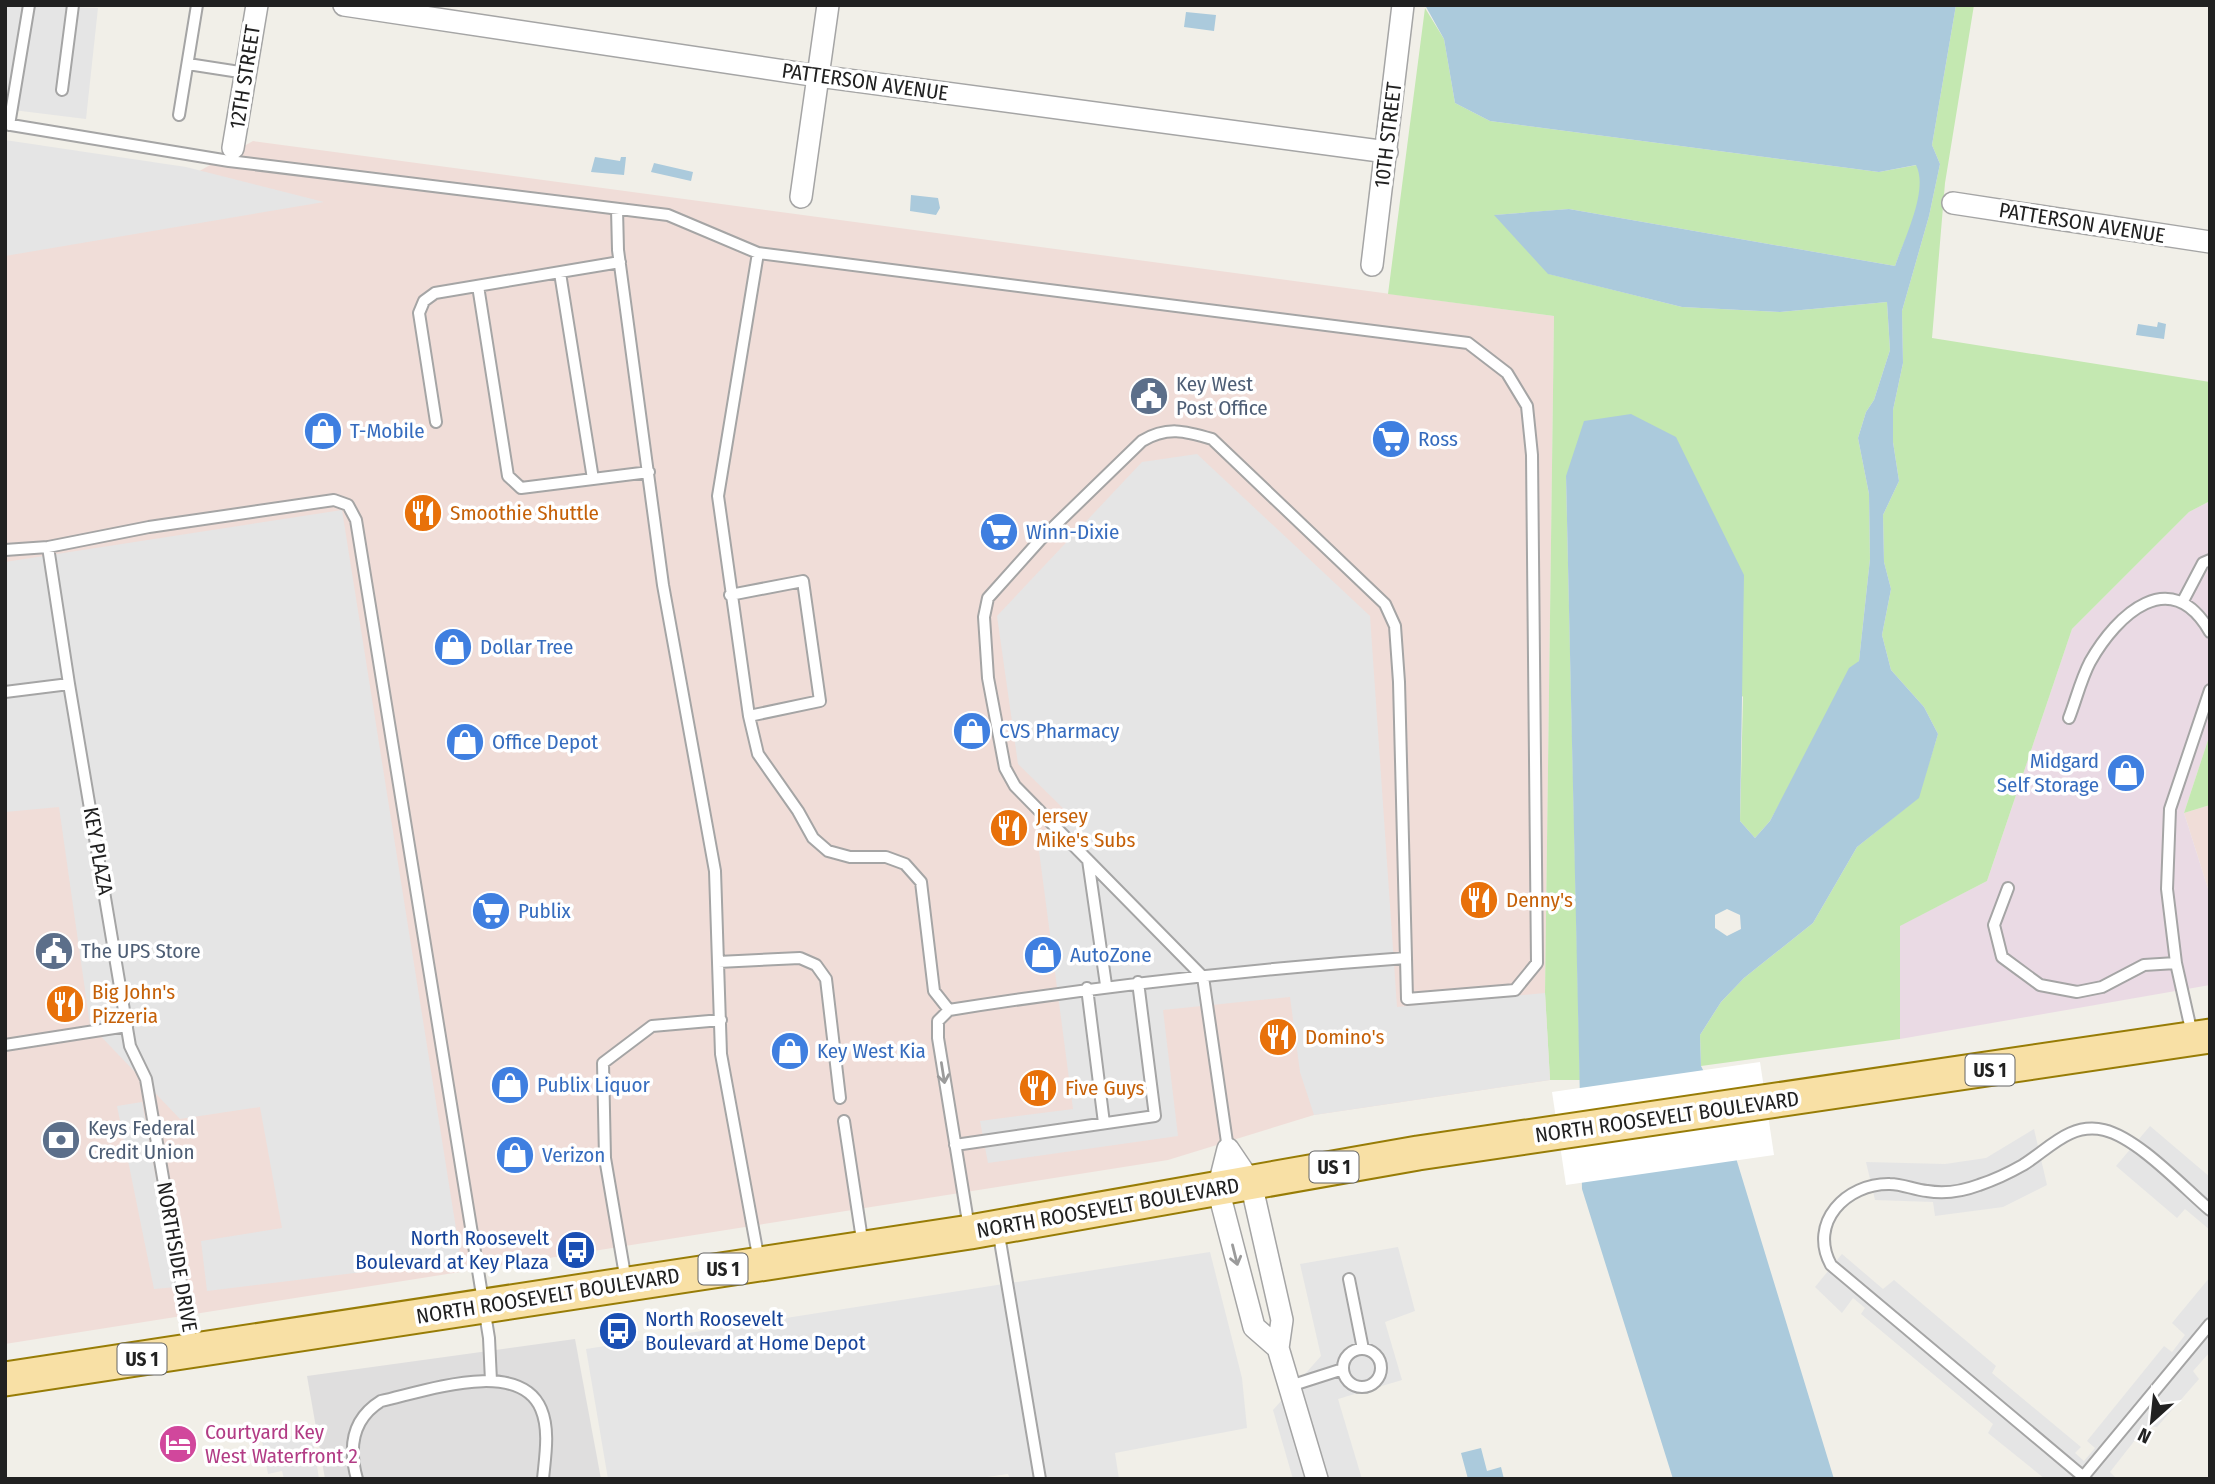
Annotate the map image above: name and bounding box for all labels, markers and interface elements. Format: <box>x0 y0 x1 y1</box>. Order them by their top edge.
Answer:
street label: 12TH STREET <box>224 23 266 131</box>
street label: PATTERSON AVENUE <box>780 57 950 107</box>
street label: 10TH STREET <box>1369 80 1407 189</box>
street label: PATTERSON AVENUE <box>1997 197 2167 249</box>
place label: Key West Post Office <box>1176 371 1268 421</box>
public building icon: Key West Post Office <box>1128 375 1170 417</box>
shop icon: T-Mobile <box>302 410 344 452</box>
place label: T-Mobile <box>350 418 425 444</box>
supermarket icon: Ross <box>1370 418 1412 460</box>
place label: Ross <box>1418 426 1458 452</box>
restaurant icon: Smoothie Shuttle <box>402 492 444 534</box>
place label: Smoothie Shuttle <box>450 500 599 526</box>
supermarket icon: Winn-Dixie <box>978 511 1020 553</box>
place label: Winn-Dixie <box>1026 519 1119 545</box>
shop icon: Dollar Tree <box>432 626 474 668</box>
place label: Dollar Tree <box>480 634 573 660</box>
shop icon: CVS Pharmacy <box>951 710 993 752</box>
place label: CVS Pharmacy <box>999 718 1120 744</box>
shop icon: Office Depot <box>444 721 486 763</box>
place label: Office Depot <box>492 729 598 755</box>
place label: Midgard Self Storage <box>1997 748 2099 798</box>
shop icon: Midgard Self Storage <box>2105 752 2147 794</box>
place label: Jersey Mike's Subs <box>1036 803 1135 853</box>
street label: KEY PLAZA <box>78 805 118 897</box>
restaurant icon: Jersey Mike's Subs <box>988 807 1030 849</box>
restaurant icon: Denny's <box>1458 879 1500 921</box>
place label: Denny's <box>1506 887 1573 913</box>
supermarket icon: Publix <box>470 890 512 932</box>
place label: Publix <box>518 898 571 924</box>
public building icon: The UPS Store <box>33 930 75 972</box>
shop icon: AutoZone <box>1022 934 1064 976</box>
place label: The UPS Store <box>81 938 201 964</box>
place label: AutoZone <box>1070 942 1152 968</box>
place label: Big John's Pizzeria <box>92 979 175 1029</box>
restaurant icon: Big John's Pizzeria <box>44 983 86 1025</box>
restaurant icon: Domino's <box>1257 1016 1299 1058</box>
place label: Domino's <box>1305 1024 1385 1050</box>
shop icon: Key West Kia <box>769 1030 811 1072</box>
place label: Key West Kia <box>817 1038 926 1064</box>
road number: US 1 <box>1966 1054 2014 1086</box>
one-way arrow <box>937 1062 950 1084</box>
shop icon: Publix Liquor <box>489 1064 531 1106</box>
restaurant icon: Five Guys <box>1017 1067 1059 1109</box>
place label: Publix Liquor <box>537 1072 650 1098</box>
place label: Five Guys <box>1065 1075 1145 1101</box>
street label: NORTH ROOSEVELT BOULEVARD <box>1533 1086 1801 1148</box>
place label: Keys Federal Credit Union <box>88 1115 195 1165</box>
bank icon: Keys Federal Credit Union <box>40 1119 82 1161</box>
shop icon: Verizon <box>494 1134 536 1176</box>
place label: Verizon <box>542 1142 605 1168</box>
road number: US 1 <box>1310 1152 1358 1182</box>
street label: NORTH ROOSEVELT BOULEVARD <box>975 1172 1241 1244</box>
street label: NORTHSIDE DRIVE <box>151 1180 203 1334</box>
place label: North Roosevelt Boulevard at Key Plaza <box>355 1225 549 1275</box>
bus stop icon: North Roosevelt Boulevard at Key Plaza <box>555 1229 597 1271</box>
one-way arrow <box>1229 1243 1242 1266</box>
road number: US 1 <box>698 1254 748 1284</box>
street label: NORTH ROOSEVELT BOULEVARD <box>414 1262 682 1330</box>
place label: North Roosevelt Boulevard at Home Depot <box>645 1306 866 1356</box>
bus stop icon: North Roosevelt Boulevard at Home Depot <box>597 1310 639 1352</box>
road number: US 1 <box>118 1344 166 1374</box>
north arrow <box>2117 1386 2187 1456</box>
place label: Courtyard Key West Waterfront 2 <box>205 1419 358 1469</box>
hotel icon: Courtyard Key West Waterfront 2 <box>157 1423 199 1465</box>
text: N <box>2134 1423 2155 1449</box>

